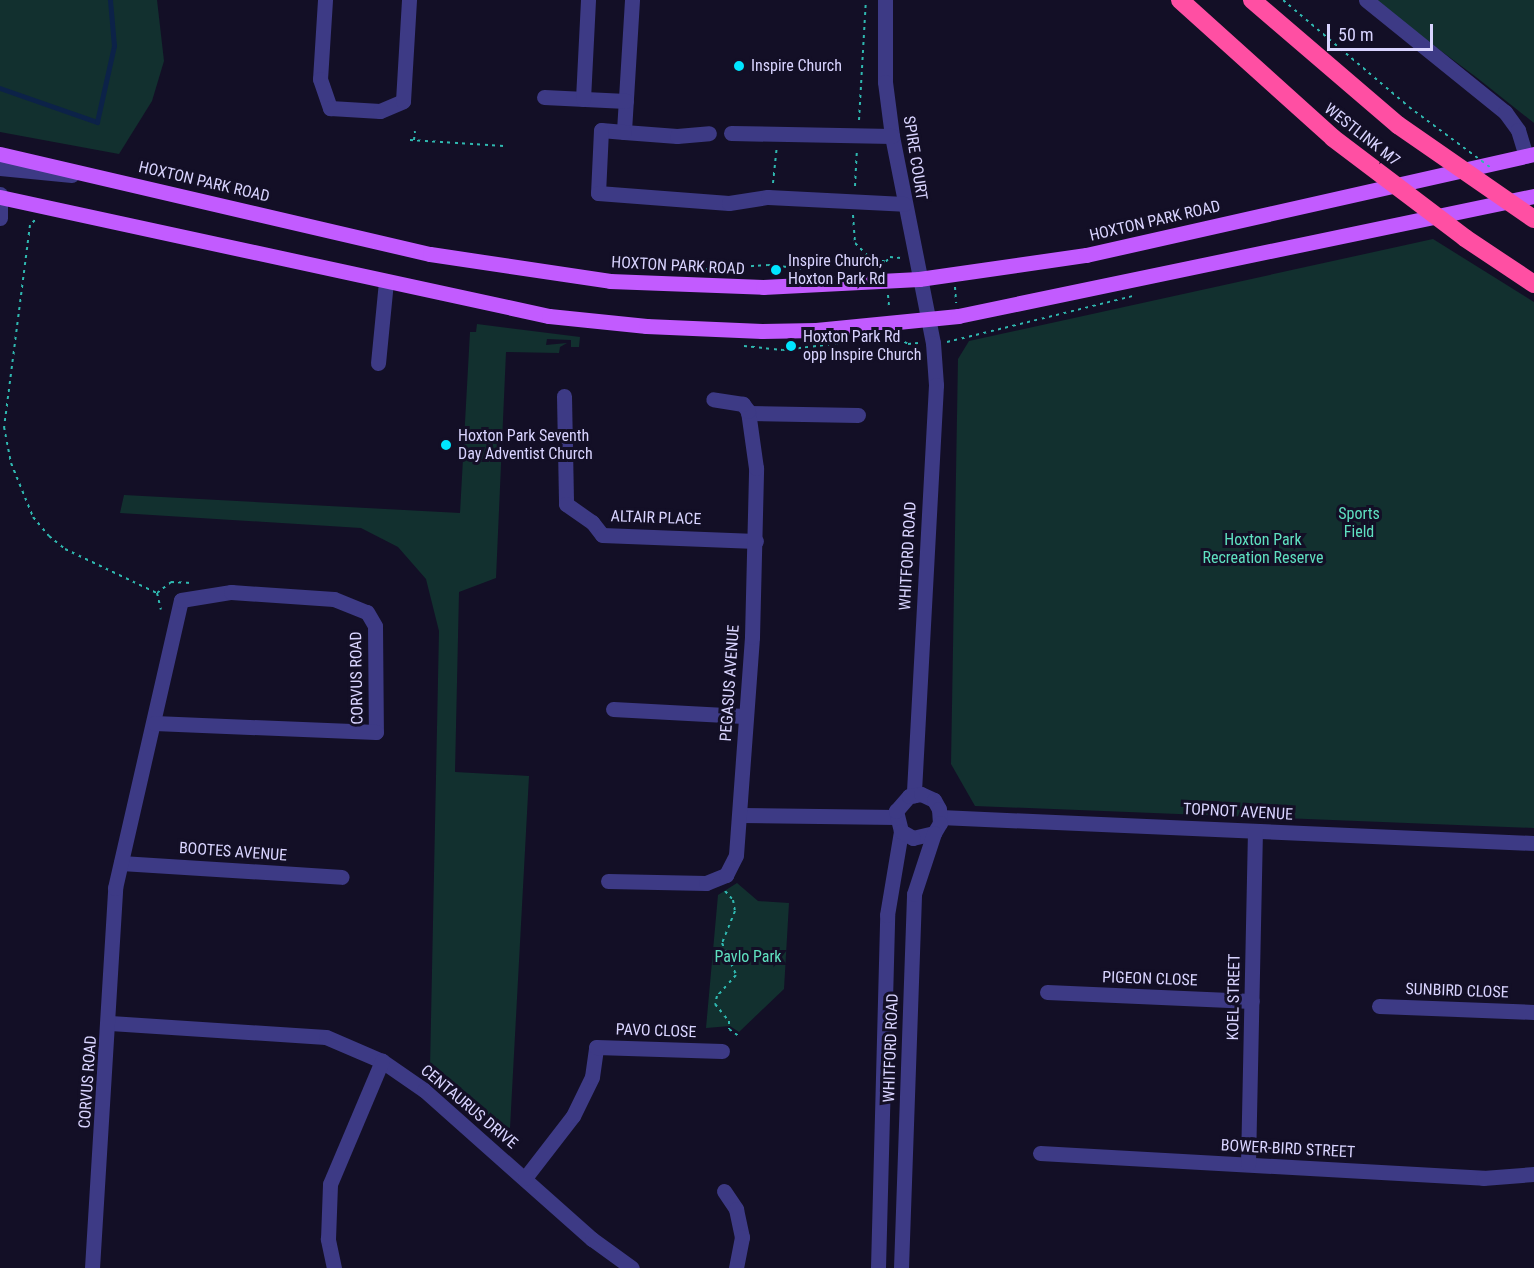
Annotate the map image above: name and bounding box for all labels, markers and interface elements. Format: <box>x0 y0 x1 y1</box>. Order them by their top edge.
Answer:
scale bar <box>1330 12 1436 50</box>
text: 50 m <box>1338 24 1373 45</box>
place label: Inspire Church <box>751 56 842 76</box>
marker: Inspire Church <box>732 59 746 73</box>
street label: WESTLINK M7 <box>1320 100 1404 170</box>
street label: SPIRE COURT <box>899 114 931 202</box>
street label: HOXTON PARK ROAD <box>137 158 271 206</box>
street label: HOXTON PARK ROAD <box>1088 197 1222 245</box>
place label: Inspire Church, Hoxton Park Rd <box>788 251 885 289</box>
street label: HOXTON PARK ROAD <box>611 253 745 279</box>
marker: Inspire Church, Hoxton Park Rd <box>769 263 783 277</box>
place label: Hoxton Park Rd opp Inspire Church <box>803 327 921 365</box>
marker: Hoxton Park Rd opp Inspire Church <box>784 339 798 353</box>
place label: Hoxton Park Seventh Day Adventist Church <box>458 426 593 464</box>
marker: Hoxton Park Seventh Day Adventist Church <box>439 438 453 452</box>
street label: WHITFORD ROAD <box>896 501 920 611</box>
park label: Sports Field <box>1338 504 1380 542</box>
street label: ALTAIR PLACE <box>610 507 702 529</box>
park label: Hoxton Park Recreation Reserve <box>1202 530 1324 568</box>
street label: PEGASUS AVENUE <box>716 624 744 742</box>
street label: CORVUS ROAD <box>347 631 367 725</box>
street label: TOPNOT AVENUE <box>1182 800 1294 824</box>
street label: BOOTES AVENUE <box>178 839 288 865</box>
park label: Pavlo Park <box>714 947 782 967</box>
street label: KOEL STREET <box>1224 953 1244 1041</box>
street label: PIGEON CLOSE <box>1102 968 1198 990</box>
street label: SUNBIRD CLOSE <box>1405 980 1509 1002</box>
street label: WHITFORD ROAD <box>880 993 902 1103</box>
street label: PAVO CLOSE <box>615 1020 697 1042</box>
street label: CORVUS ROAD <box>75 1035 101 1129</box>
street label: CENTAURUS DRIVE <box>417 1061 521 1153</box>
street label: BOWER-BIRD STREET <box>1220 1136 1356 1162</box>

